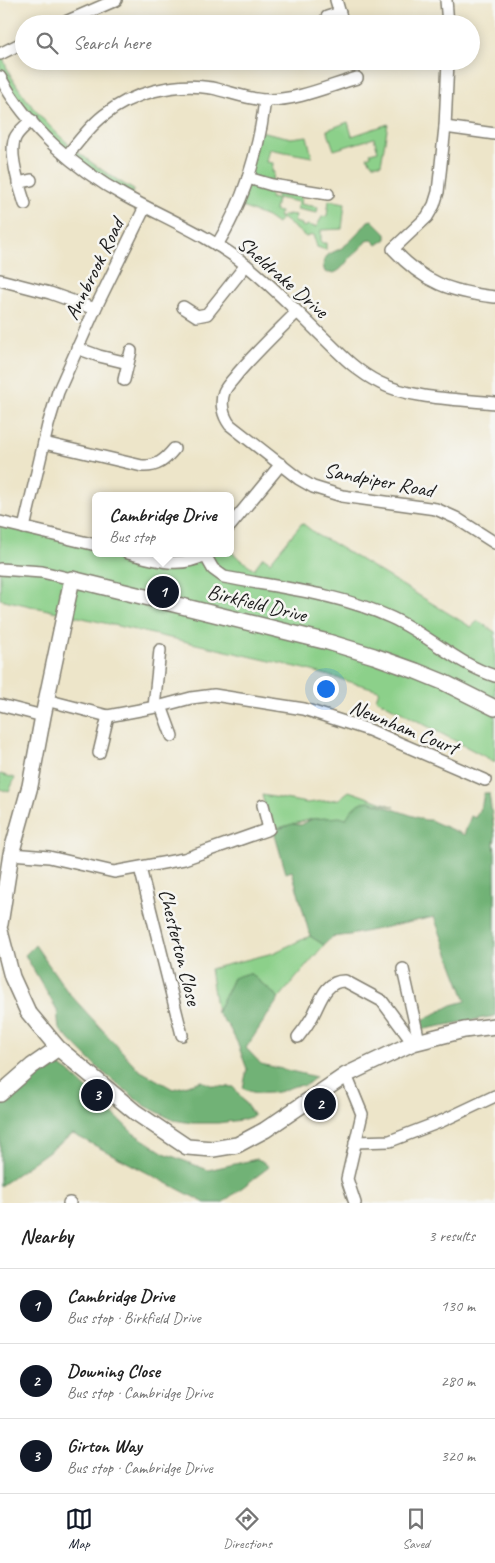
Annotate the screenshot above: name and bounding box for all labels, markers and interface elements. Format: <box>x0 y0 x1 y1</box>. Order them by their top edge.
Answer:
search box <box>15 15 480 70</box>
icon: search <box>33 29 61 57</box>
text: Search here <box>73 31 150 55</box>
street label: Annbrook Road <box>58 212 131 324</box>
street label: Sheldrake Drive <box>232 230 335 324</box>
street label: Sandpiper Road <box>322 457 439 504</box>
popup <box>92 492 234 557</box>
text: Cambridge Drive <box>109 503 217 527</box>
text: Bus stop <box>109 527 155 547</box>
pin: 1 <box>147 573 179 611</box>
street label: Birkfield Drive <box>205 578 311 628</box>
your location <box>313 676 339 702</box>
street label: Newnham Court <box>346 694 465 762</box>
street label: Chesterton Close <box>153 886 207 1009</box>
pin: 3 <box>81 1076 113 1114</box>
pin: 2 <box>304 1085 336 1123</box>
text: Nearby <box>20 1223 73 1249</box>
text: 3 results <box>428 1226 475 1246</box>
text: Cambridge Drive <box>67 1284 174 1308</box>
text: 1 <box>32 1296 40 1316</box>
text: 130 m <box>441 1296 475 1316</box>
text: Bus stop · Birkfield Drive <box>67 1308 201 1328</box>
text: Downing Close <box>67 1359 160 1383</box>
text: 2 <box>32 1371 40 1391</box>
text: 280 m <box>441 1371 475 1391</box>
text: Bus stop · Cambridge Drive <box>67 1383 213 1403</box>
text: Girton Way <box>67 1434 142 1458</box>
text: 3 <box>32 1446 40 1466</box>
text: 320 m <box>441 1446 475 1466</box>
text: Bus stop · Cambridge Drive <box>67 1458 213 1478</box>
tab: Map <box>65 1505 93 1552</box>
tab: Directions <box>223 1505 272 1552</box>
tab: Saved <box>402 1505 430 1552</box>

